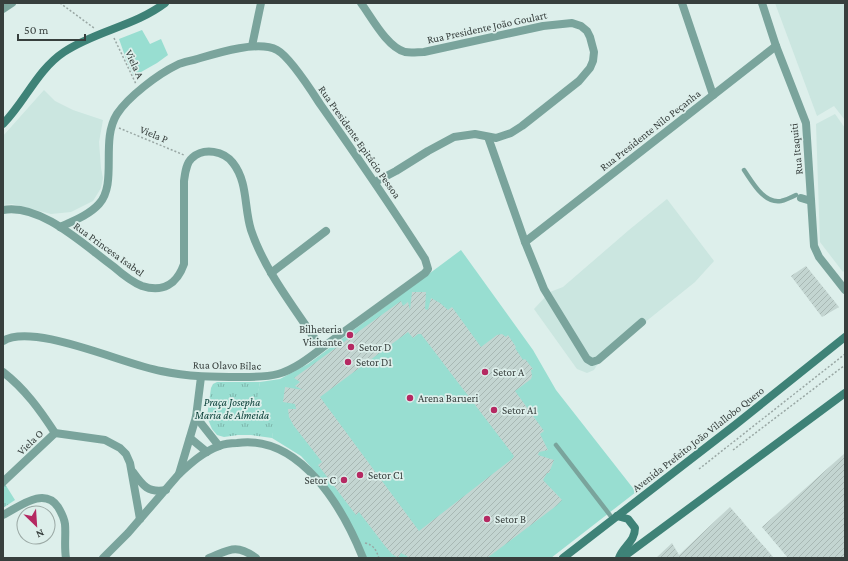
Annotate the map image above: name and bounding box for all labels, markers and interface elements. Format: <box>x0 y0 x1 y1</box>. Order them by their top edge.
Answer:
street label: Rua Presidente João Goulart <box>426 8 549 47</box>
scale bar <box>18 16 85 42</box>
text: 50 m <box>24 23 49 37</box>
street label: Viela A <box>123 48 147 81</box>
street label: Rua Presidente Epitácio Pessoa <box>316 83 404 201</box>
street label: Rua Presidente Nilo Peçanha <box>597 87 703 174</box>
street label: Rua Itaquiti <box>787 122 806 175</box>
street label: Viela P <box>138 123 170 145</box>
street label: Rua Princesa Isabel <box>71 219 147 279</box>
place label: Bilheteria Visitante <box>299 323 342 348</box>
marker: Bilheteria Visitante <box>345 330 355 340</box>
place label: Setor D <box>359 341 391 353</box>
marker: Setor D <box>346 342 356 352</box>
place label: Setor D1 <box>356 356 392 368</box>
marker: Setor D1 <box>343 357 353 367</box>
street label: Rua Olavo Bilac <box>193 358 262 372</box>
place label: Setor A <box>493 366 525 378</box>
marker: Setor A <box>480 367 490 377</box>
street label: Avenida Prefeito João Vilallobo Quero <box>630 384 767 495</box>
place label: Arena Barueri <box>418 392 478 404</box>
marker: Arena Barueri <box>405 393 415 403</box>
park label: Praça Josepha Maria de Almeida <box>194 396 269 421</box>
place label: Setor A1 <box>502 404 537 416</box>
marker: Setor A1 <box>489 405 499 415</box>
street label: Viela O <box>15 427 45 457</box>
place label: Setor C1 <box>368 469 403 481</box>
marker: Setor C1 <box>355 470 365 480</box>
place label: Setor C <box>305 474 337 486</box>
marker: Setor C <box>339 475 349 485</box>
north arrow <box>16 505 56 545</box>
place label: Setor B <box>495 513 526 525</box>
marker: Setor B <box>482 514 492 524</box>
text: N <box>34 527 46 541</box>

